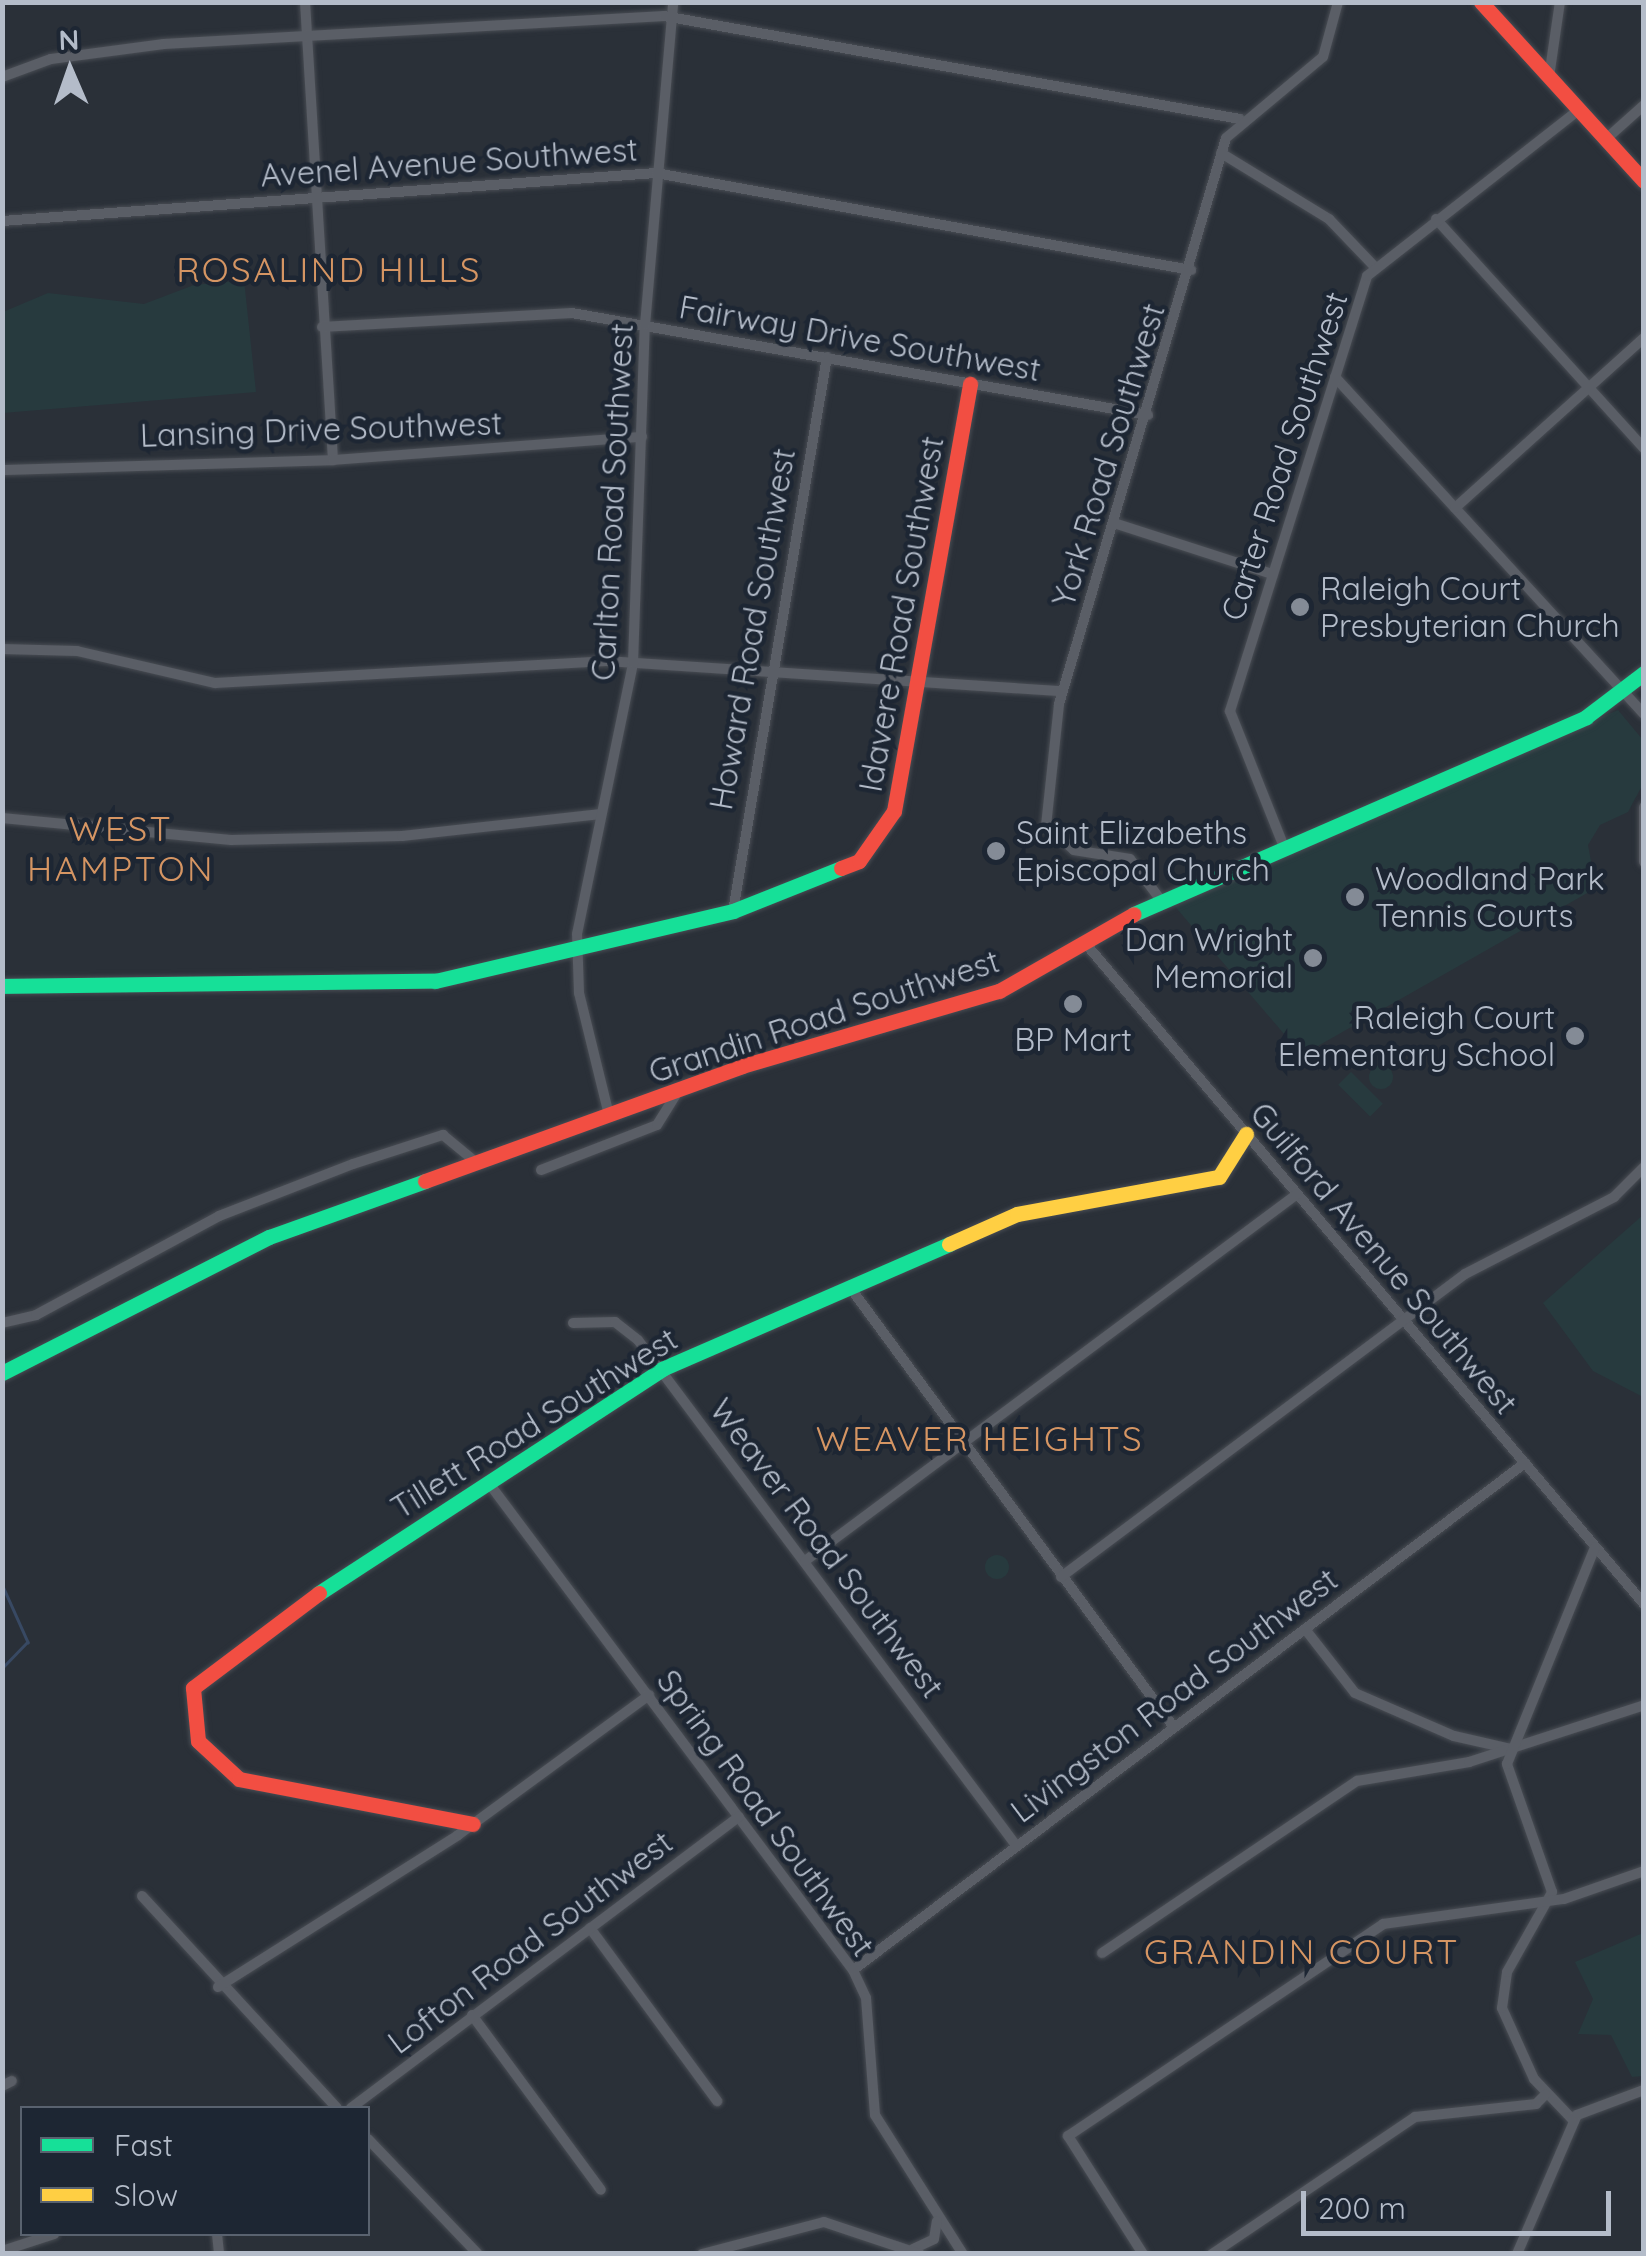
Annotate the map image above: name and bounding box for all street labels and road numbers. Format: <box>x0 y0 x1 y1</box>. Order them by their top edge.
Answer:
street label: Avenel Avenue Southwest <box>259 130 639 194</box>
street label: Fairway Drive Southwest <box>676 287 1044 389</box>
street label: Carter Road Southwest <box>1213 287 1355 625</box>
street label: York Road Southwest <box>1044 299 1172 611</box>
street label: Carlton Road Southwest <box>583 322 641 682</box>
street label: Lansing Drive Southwest <box>139 403 503 455</box>
street label: Idavere Road Southwest <box>851 433 951 795</box>
street label: Howard Road Southwest <box>701 445 803 813</box>
street label: Grandin Road Southwest <box>644 941 1004 1091</box>
street label: Guilford Avenue Southwest <box>1242 1094 1526 1422</box>
street label: Tillett Road Southwest <box>384 1319 684 1527</box>
street label: Weaver Road Southwest <box>702 1391 952 1705</box>
street label: Livingston Road Southwest <box>1003 1560 1345 1830</box>
street label: Spring Road Southwest <box>649 1662 883 1964</box>
street label: Lofton Road Southwest <box>380 1823 680 2061</box>

